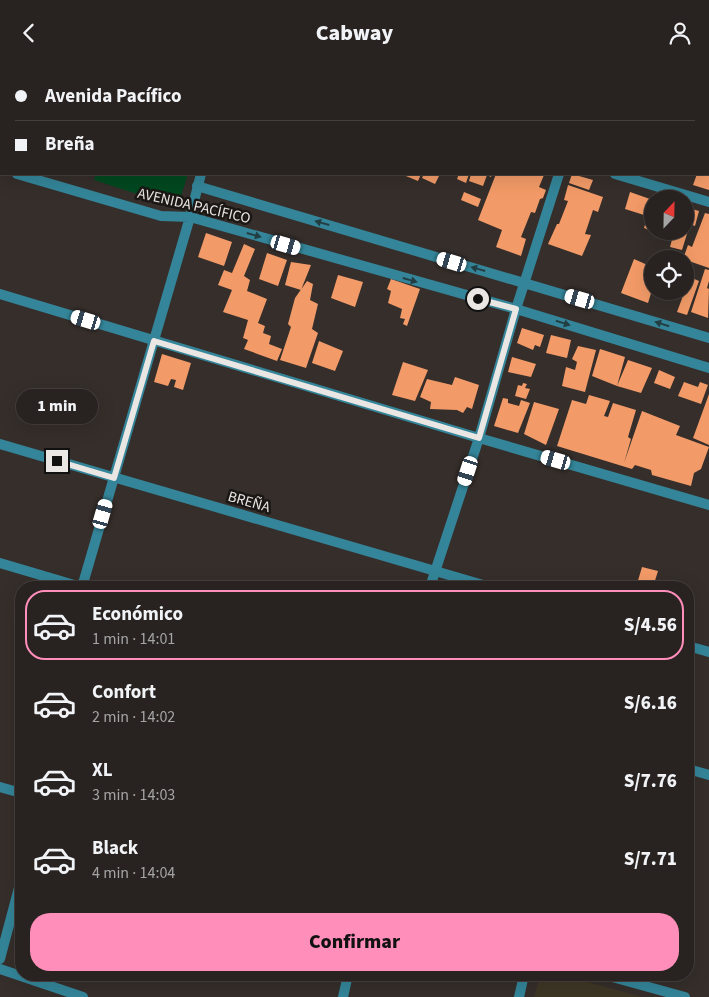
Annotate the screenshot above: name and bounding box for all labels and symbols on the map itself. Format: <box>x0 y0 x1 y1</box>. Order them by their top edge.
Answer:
street label: AVENIDA PACÍFICO <box>136 183 253 229</box>
north arrow <box>644 190 694 240</box>
one-way arrow <box>314 219 329 227</box>
one-way arrow <box>247 232 262 240</box>
car <box>269 234 302 256</box>
car <box>435 250 468 274</box>
one-way arrow <box>470 265 485 273</box>
one-way arrow <box>403 276 418 284</box>
route start <box>467 288 489 310</box>
car <box>563 288 596 310</box>
car <box>69 308 102 332</box>
one-way arrow <box>655 319 670 327</box>
one-way arrow <box>556 320 571 328</box>
callout: 1 min <box>16 389 98 423</box>
car <box>539 449 572 471</box>
route end <box>46 450 68 472</box>
car <box>456 454 479 488</box>
street label: BREÑA <box>225 486 273 518</box>
car <box>91 498 114 530</box>

